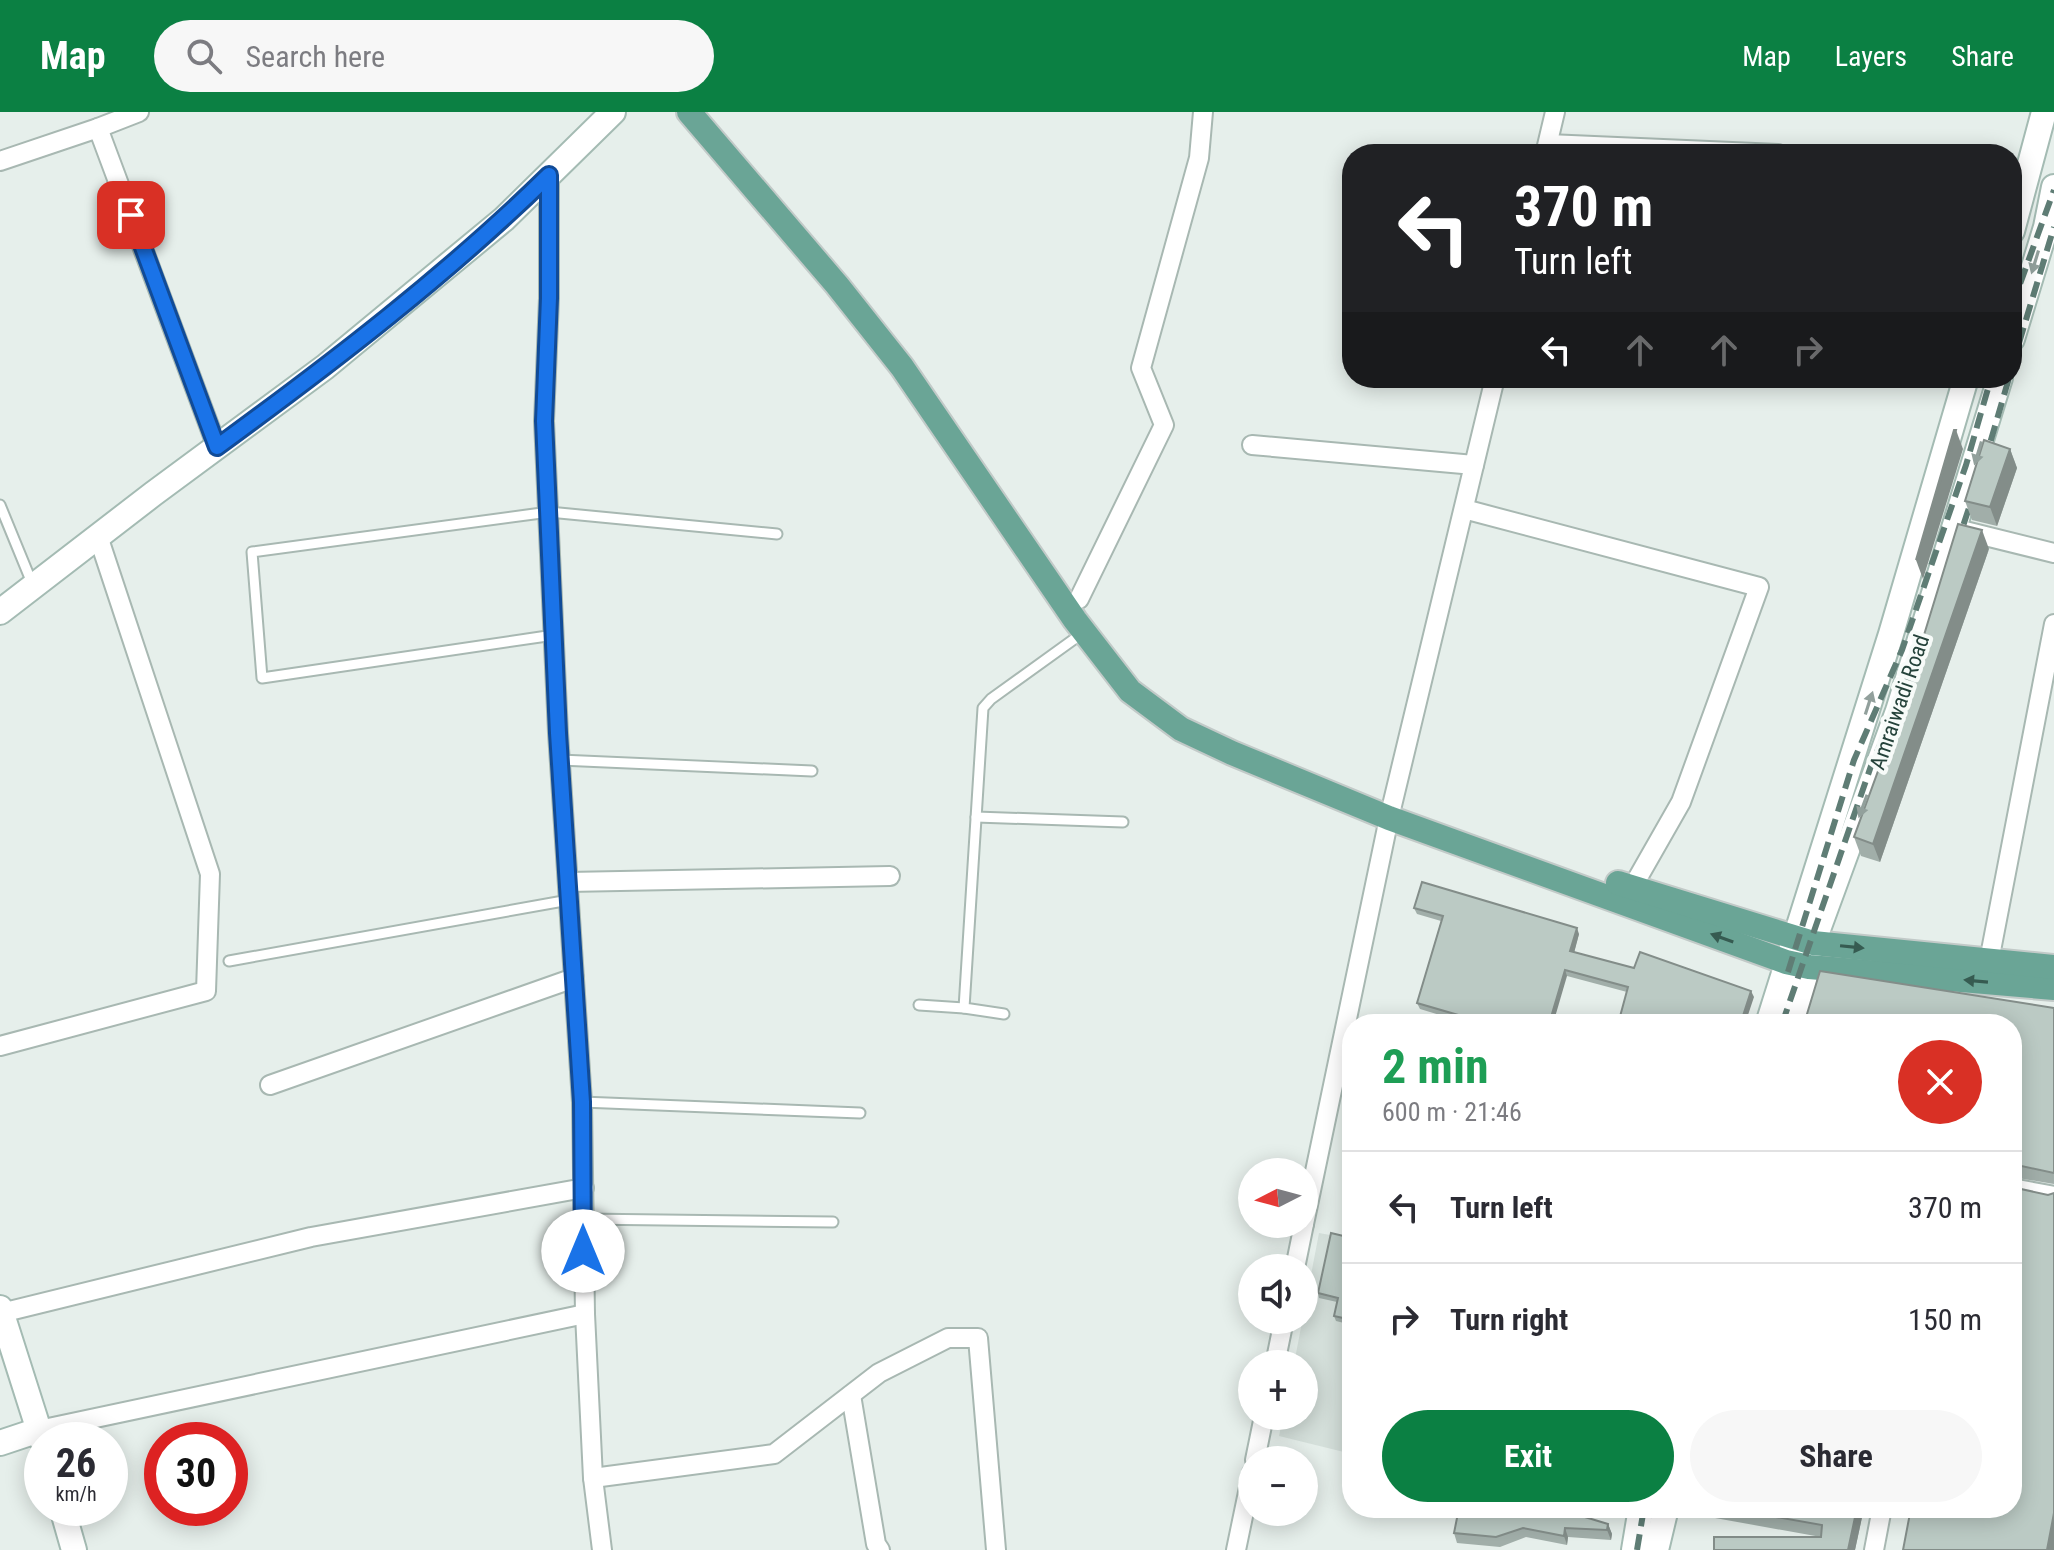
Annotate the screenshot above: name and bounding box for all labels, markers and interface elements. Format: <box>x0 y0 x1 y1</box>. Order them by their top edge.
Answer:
search box <box>154 20 714 92</box>
text: Map <box>40 34 106 78</box>
icon: search <box>182 34 226 78</box>
text: Search here <box>246 39 385 74</box>
text: Map <box>1742 40 1791 73</box>
text: Layers <box>1835 40 1907 73</box>
text: Share <box>1951 40 2014 73</box>
text: 370 m <box>1514 174 1653 240</box>
icon: left <box>1382 176 1486 280</box>
pin <box>97 181 165 249</box>
icon: arrive <box>109 193 153 237</box>
text: Turn left <box>1514 241 1632 283</box>
one-way arrow <box>2028 251 2041 275</box>
icon: left <box>1534 328 1578 372</box>
icon: ahead <box>1618 328 1662 372</box>
icon: ahead <box>1702 328 1746 372</box>
icon: right <box>1786 328 1830 372</box>
one-way arrow <box>1971 441 1984 465</box>
street label: Amraiwadi Road <box>1865 631 1934 773</box>
one-way arrow <box>1863 691 1876 715</box>
one-way arrow <box>1856 795 1869 819</box>
one-way arrow <box>1710 931 1734 944</box>
one-way arrow <box>1840 941 1865 954</box>
one-way arrow <box>1963 974 1988 987</box>
text: 2 min <box>1382 1038 1489 1095</box>
button: close <box>1898 1040 1982 1124</box>
text: 600 m · 21:46 <box>1382 1097 1522 1127</box>
north arrow <box>1238 1158 1318 1238</box>
map controls <box>1238 1158 1318 1526</box>
icon: left <box>1382 1185 1426 1229</box>
text: Turn left <box>1450 1190 1553 1225</box>
text: 370 m <box>1908 1190 1982 1225</box>
position arrow <box>541 1209 625 1293</box>
button: sound <box>1238 1254 1318 1334</box>
icon: right <box>1382 1297 1426 1341</box>
text: Turn right <box>1450 1302 1568 1337</box>
text: 150 m <box>1908 1302 1982 1337</box>
button: + <box>1238 1350 1318 1430</box>
button: Exit <box>1382 1410 1674 1502</box>
button: Share <box>1690 1410 1982 1502</box>
speed limit sign: 30 <box>144 1422 248 1526</box>
text: 26 <box>56 1440 96 1487</box>
button: − <box>1238 1446 1318 1526</box>
text: km/h <box>55 1482 97 1506</box>

